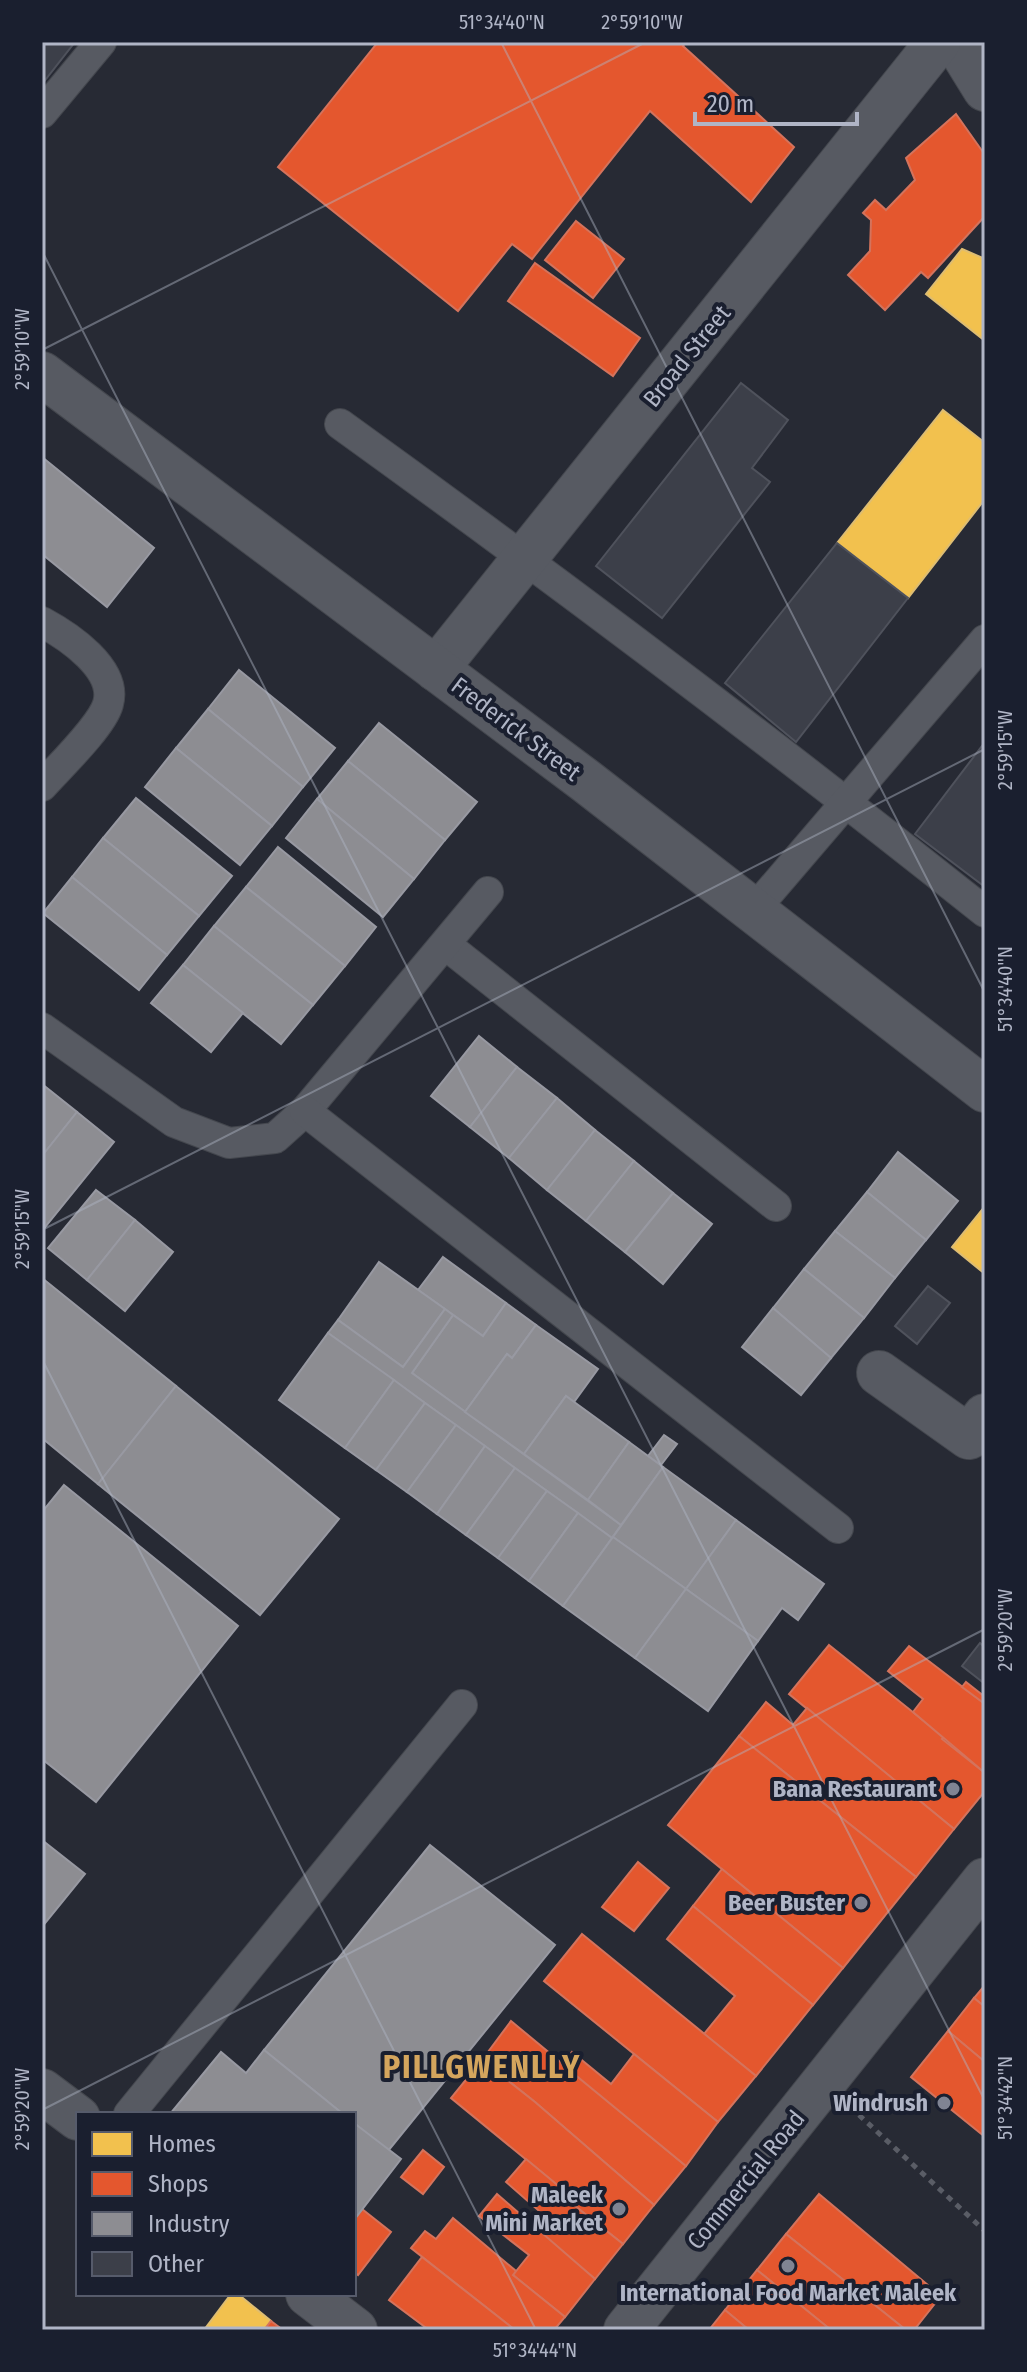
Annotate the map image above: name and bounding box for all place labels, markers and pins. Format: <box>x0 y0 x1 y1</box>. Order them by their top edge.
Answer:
place label: Bana Restaurant <box>773 1775 938 1803</box>
marker: Bana Restaurant <box>944 1780 962 1798</box>
place label: Beer Buster <box>728 1889 845 1917</box>
marker: Beer Buster <box>852 1894 870 1912</box>
place label: Windrush <box>833 2089 928 2117</box>
marker: Windrush <box>935 2094 953 2112</box>
place label: Maleek Mini Market <box>485 2181 604 2237</box>
marker: Maleek Mini Market <box>610 2200 628 2218</box>
marker: International Food Market Maleek <box>779 2257 797 2275</box>
place label: International Food Market Maleek <box>620 2279 957 2307</box>

